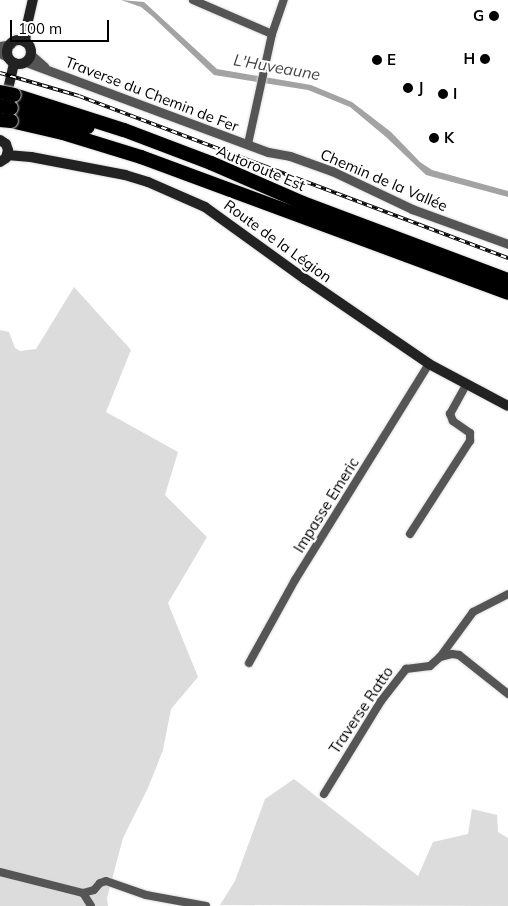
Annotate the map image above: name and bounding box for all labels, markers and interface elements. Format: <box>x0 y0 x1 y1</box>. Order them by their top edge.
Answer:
place label: G <box>473 7 484 25</box>
scale bar <box>12 10 111 42</box>
marker: G <box>488 10 500 22</box>
text: 100 m <box>18 19 62 38</box>
water label: L'Huveaune <box>232 50 322 84</box>
place label: H <box>463 50 475 68</box>
place label: E <box>387 51 396 69</box>
street label: Traverse du Chemin de Fer <box>63 53 241 135</box>
marker: H <box>479 53 491 65</box>
marker: E <box>371 54 383 66</box>
place label: J <box>418 79 423 97</box>
marker: J <box>402 82 414 94</box>
place label: I <box>453 85 457 103</box>
marker: I <box>437 88 449 100</box>
place label: K <box>444 129 454 147</box>
marker: K <box>428 132 440 144</box>
street label: Autoroute Est <box>214 141 308 195</box>
street label: Chemin de la Vallée <box>318 145 450 215</box>
street label: Route de la Légion <box>221 196 335 286</box>
street label: Impasse Emeric <box>290 454 362 556</box>
street label: Traverse Ratto <box>325 663 397 757</box>

